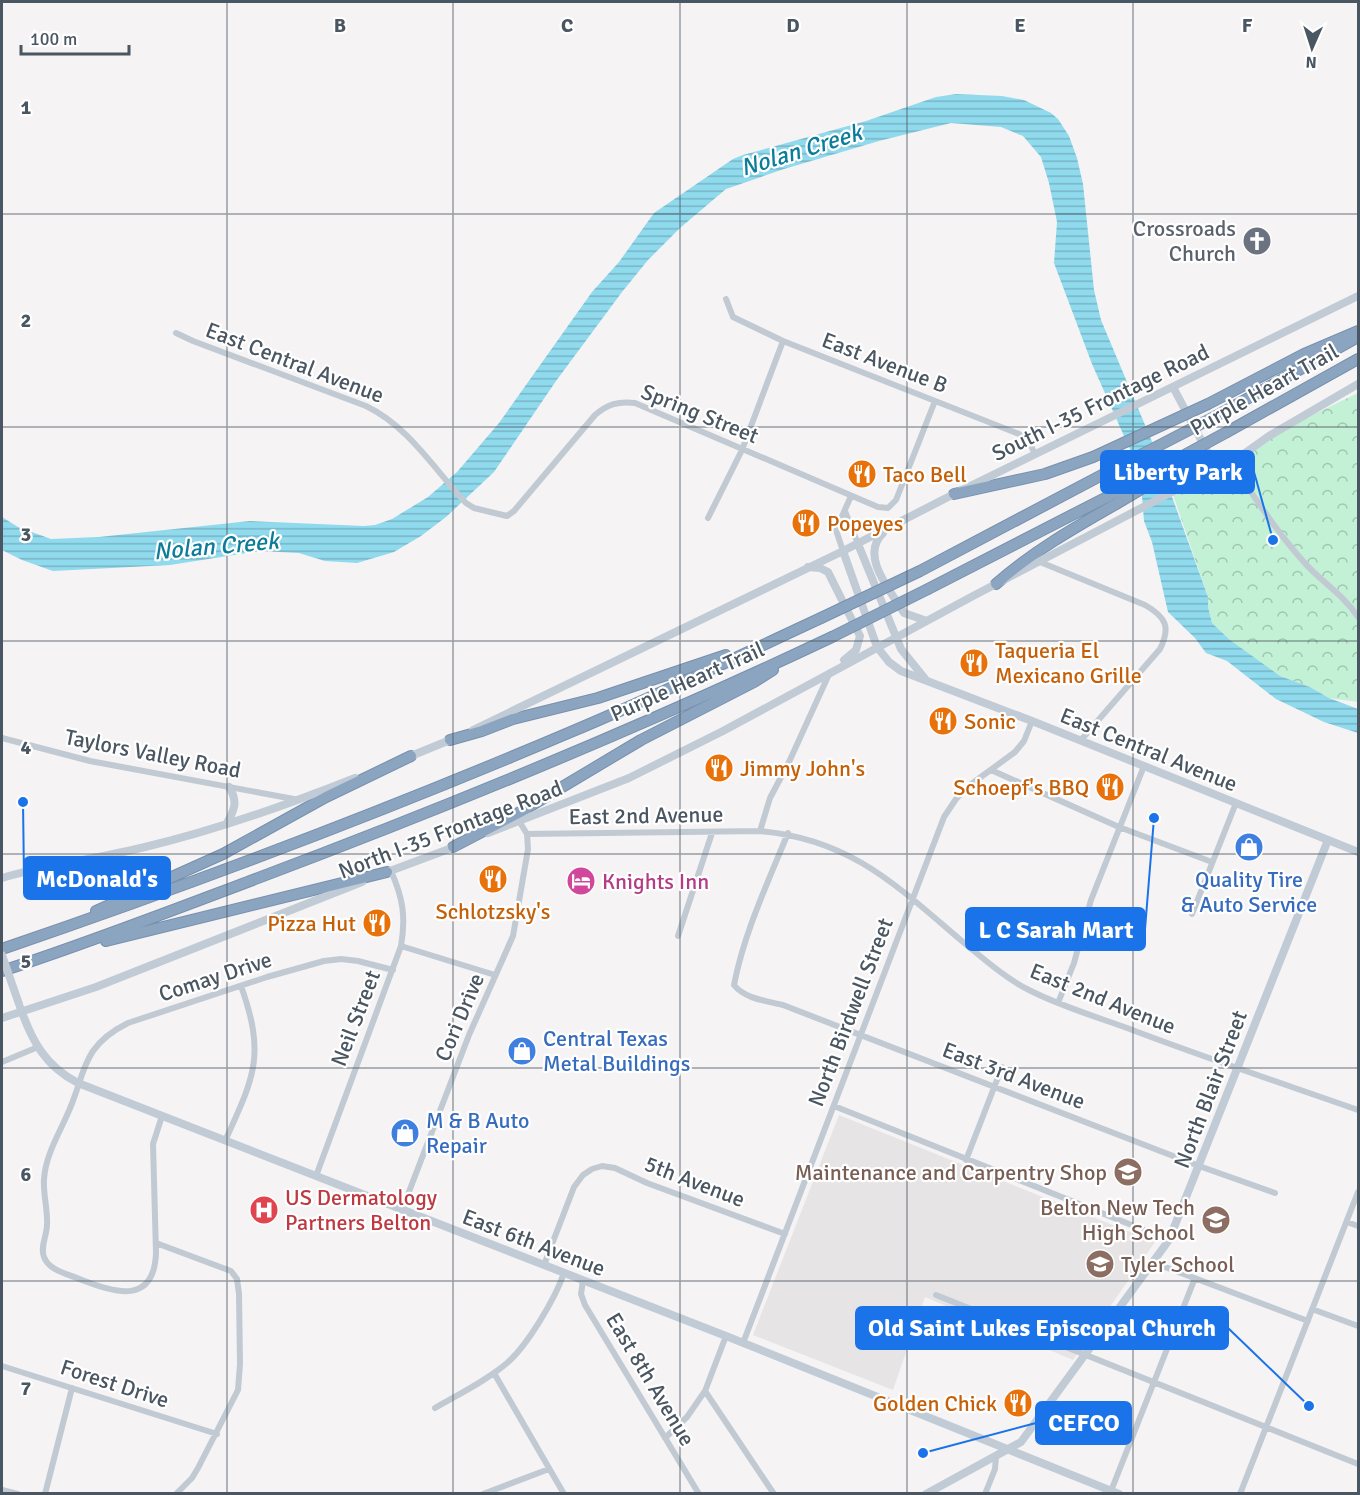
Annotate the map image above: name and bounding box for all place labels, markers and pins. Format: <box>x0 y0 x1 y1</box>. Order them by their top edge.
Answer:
place label: Crossroads Church <box>1133 215 1236 267</box>
church icon: Crossroads Church <box>1241 225 1273 257</box>
callout: Liberty Park <box>1101 451 1254 493</box>
restaurant icon: Taco Bell <box>846 458 878 490</box>
place label: Taco Bell <box>883 461 967 488</box>
restaurant icon: Popeyes <box>790 507 822 539</box>
place label: Popeyes <box>827 510 903 537</box>
place label: Taqueria El Mexicano Grille <box>995 637 1142 689</box>
restaurant icon: Taqueria El Mexicano Grille <box>958 647 990 679</box>
restaurant icon: Sonic <box>927 705 959 737</box>
place label: Sonic <box>964 708 1016 735</box>
restaurant icon: Jimmy John's <box>703 752 735 784</box>
place label: Jimmy John's <box>740 755 865 782</box>
restaurant icon: Schoepf's BBQ <box>1094 771 1126 803</box>
place label: Schoepf's BBQ <box>953 774 1089 801</box>
shop icon: Quality Tire & Auto Service <box>1233 831 1265 863</box>
callout: McDonald's <box>24 857 170 899</box>
restaurant icon: Schlotzsky's <box>477 863 509 895</box>
hotel icon: Knights Inn <box>565 865 597 897</box>
place label: Quality Tire & Auto Service <box>1181 866 1317 918</box>
place label: Knights Inn <box>602 868 709 895</box>
place label: Schlotzsky's <box>436 898 550 925</box>
restaurant icon: Pizza Hut <box>361 907 393 939</box>
callout: L C Sarah Mart <box>966 908 1145 950</box>
place label: Pizza Hut <box>267 910 356 937</box>
place label: Central Texas Metal Buildings <box>543 1025 690 1077</box>
shop icon: Central Texas Metal Buildings <box>506 1035 538 1067</box>
place label: M & B Auto Repair <box>426 1107 529 1159</box>
shop icon: M & B Auto Repair <box>389 1117 421 1149</box>
school or university icon: Maintenance and Carpentry Shop <box>1112 1156 1144 1188</box>
place label: Maintenance and Carpentry Shop <box>795 1159 1107 1186</box>
place label: US Dermatology Partners Belton <box>285 1184 438 1236</box>
hospital icon: US Dermatology Partners Belton <box>248 1194 280 1226</box>
place label: Belton New Tech High School <box>1040 1194 1195 1246</box>
school or university icon: Belton New Tech High School <box>1200 1204 1232 1236</box>
school or university icon: Tyler School <box>1084 1248 1116 1280</box>
place label: Tyler School <box>1121 1251 1235 1278</box>
callout: Old Saint Lukes Episcopal Church <box>856 1307 1228 1349</box>
restaurant icon: Golden Chick <box>1002 1387 1034 1419</box>
place label: Golden Chick <box>873 1390 997 1417</box>
callout: CEFCO <box>1036 1402 1131 1444</box>

